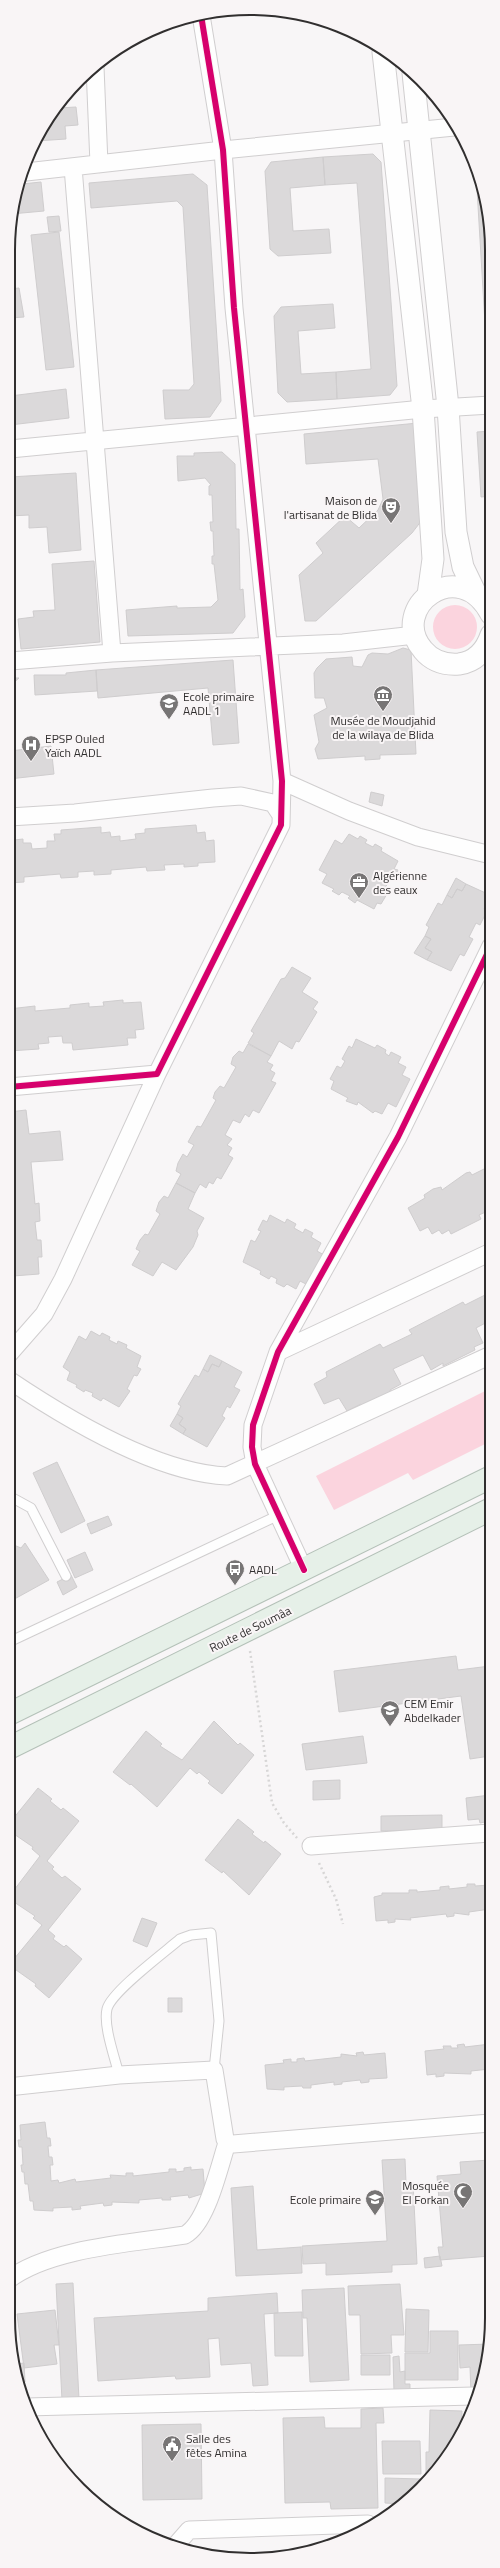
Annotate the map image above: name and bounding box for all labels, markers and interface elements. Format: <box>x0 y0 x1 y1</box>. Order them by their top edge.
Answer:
place label: Maison de l'artisanat de Blida <box>284 491 377 524</box>
theatre icon: Maison de l'artisanat de Blida <box>380 496 402 524</box>
museum icon: Musée de Moudjahid de la wilaya de Blida <box>372 684 394 712</box>
place label: Ecole primaire AADL 1 <box>183 687 254 720</box>
school or university icon: Ecole primaire AADL 1 <box>158 692 180 720</box>
place label: Musée de Moudjahid de la wilaya de Blida <box>331 711 435 744</box>
place label: EPSP Ouled Yaïch AADL <box>45 729 105 762</box>
hospital icon: EPSP Ouled Yaïch AADL <box>20 734 42 762</box>
place label: Algérienne des eaux <box>373 866 427 899</box>
office icon: Algérienne des eaux <box>348 871 370 899</box>
bus stop icon: AADL <box>224 1558 246 1586</box>
place label: AADL <box>249 1560 277 1579</box>
street label: Route de Soumâa <box>206 1601 294 1657</box>
place label: CEM Emir Abdelkader <box>404 1694 461 1727</box>
school or university icon: CEM Emir Abdelkader <box>379 1699 401 1727</box>
place label: Mosquée El Forkan <box>402 2176 449 2209</box>
mosque icon: Mosquée El Forkan <box>452 2181 474 2209</box>
school or university icon: Ecole primaire <box>364 2188 386 2216</box>
place label: Ecole primaire <box>290 2190 361 2209</box>
place label: Salle des fêtes Amina <box>186 2429 247 2462</box>
public building icon: Salle des fêtes Amina <box>161 2434 183 2462</box>

